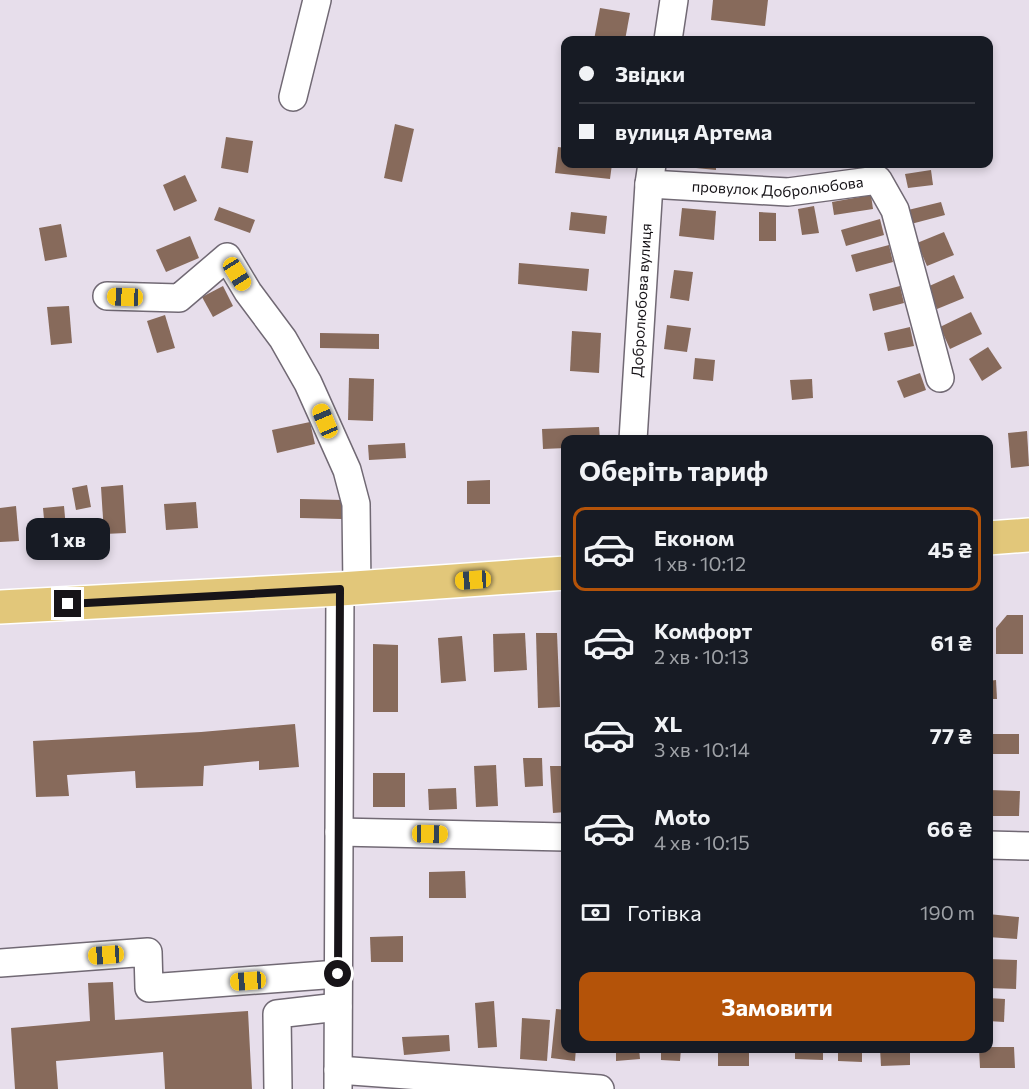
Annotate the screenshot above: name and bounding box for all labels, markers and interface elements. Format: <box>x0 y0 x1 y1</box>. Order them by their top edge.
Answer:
text: Звідки <box>615 60 685 87</box>
text: вулиця Артема <box>615 118 772 145</box>
street label: провулок Добролюбова <box>691 172 864 200</box>
street label: Добролюбова вулиця <box>627 223 655 378</box>
car <box>220 254 254 294</box>
car <box>107 287 143 307</box>
car <box>310 401 340 441</box>
text: Оберіть тариф <box>579 454 768 487</box>
callout: 1 хв <box>26 517 110 559</box>
icon: car <box>582 522 636 576</box>
text: Економ <box>654 524 734 551</box>
text: 1 хв <box>50 527 86 551</box>
text: 45 ₴ <box>928 536 972 563</box>
text: 1 хв · 10:12 <box>654 551 746 575</box>
car <box>454 570 492 590</box>
route end <box>54 590 81 617</box>
icon: car <box>582 615 636 669</box>
text: Комфорт <box>654 617 752 644</box>
text: 61 ₴ <box>930 629 972 656</box>
text: 2 хв · 10:13 <box>654 644 749 668</box>
icon: car <box>582 708 636 762</box>
text: XL <box>654 710 682 737</box>
text: 77 ₴ <box>930 722 972 749</box>
text: 3 хв · 10:14 <box>654 737 750 761</box>
icon: car <box>582 801 636 855</box>
text: Moto <box>654 803 710 830</box>
text: 66 ₴ <box>927 815 972 842</box>
car <box>412 825 448 843</box>
text: 4 хв · 10:15 <box>654 830 750 854</box>
icon: cash <box>579 896 612 929</box>
text: Готівка <box>627 899 702 926</box>
text: 190 m <box>920 900 975 924</box>
car <box>87 945 125 965</box>
route start <box>324 960 351 987</box>
car <box>229 971 267 991</box>
button: Замовити <box>579 972 975 1041</box>

